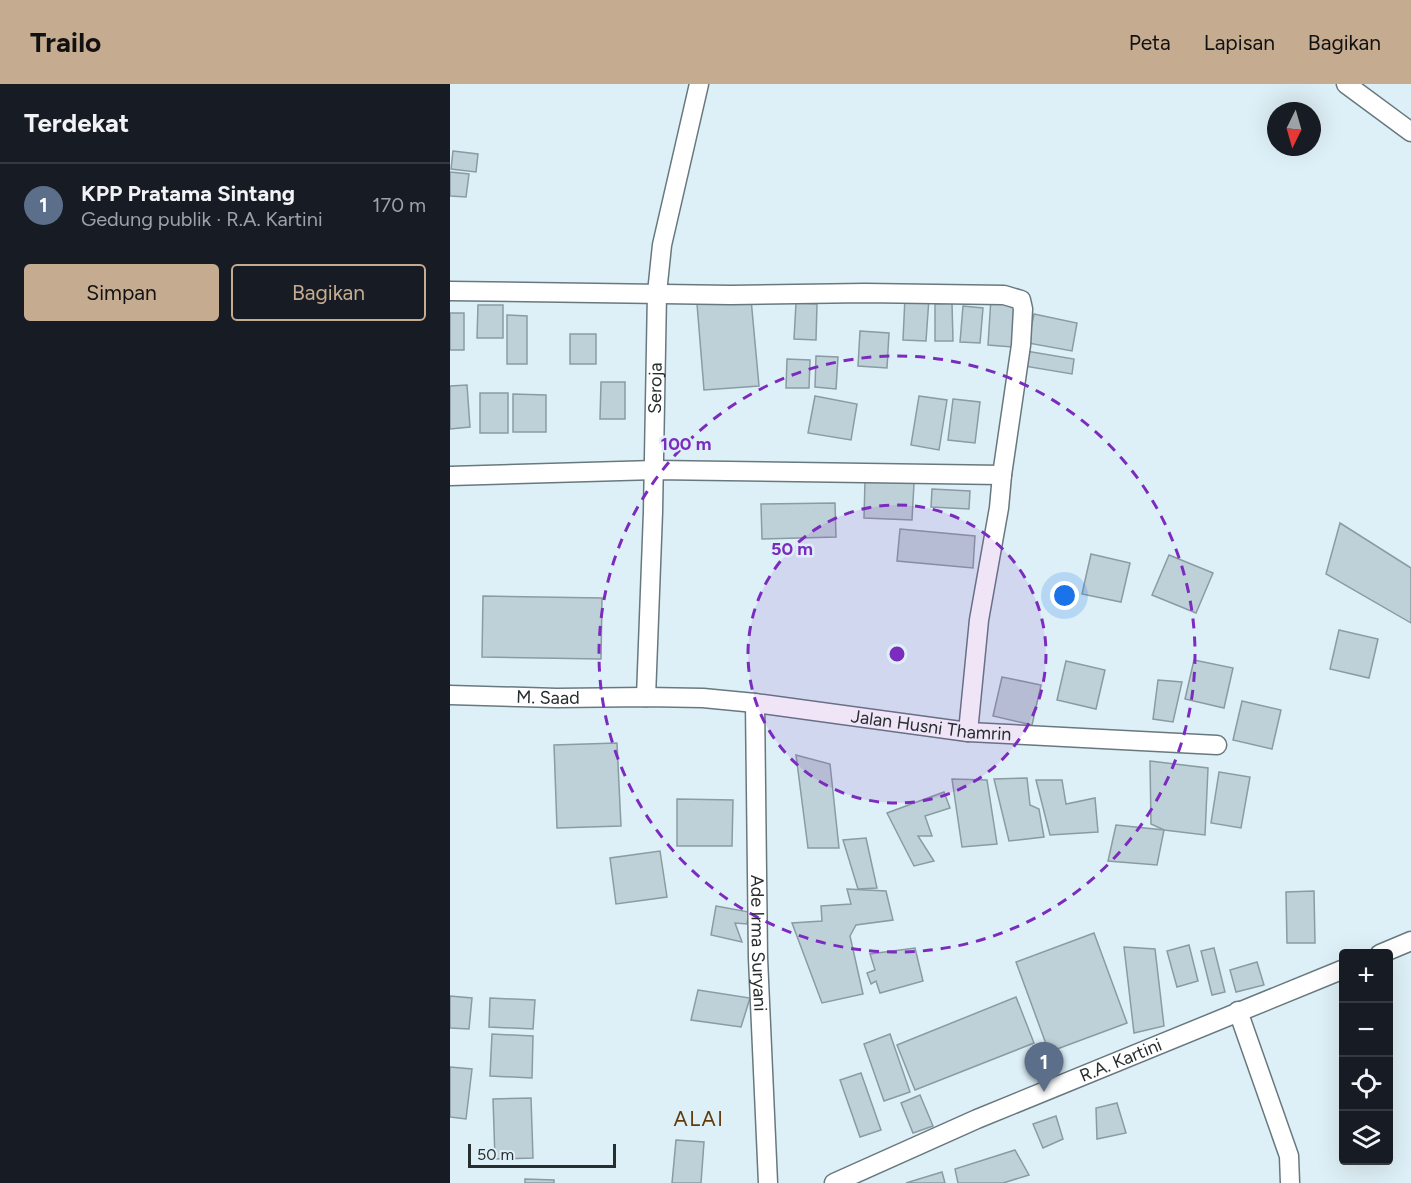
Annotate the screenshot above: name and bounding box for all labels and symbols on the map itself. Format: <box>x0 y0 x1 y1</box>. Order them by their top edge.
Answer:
north arrow <box>1267 102 1321 156</box>
street label: Seroja <box>644 362 667 414</box>
text: 100 m <box>661 433 711 455</box>
text: 50 m <box>771 538 813 560</box>
your location <box>1050 581 1079 610</box>
centre of rings <box>887 644 907 664</box>
street label: M. Saad <box>516 686 580 709</box>
street label: Jalan Husni Thamrin <box>850 705 1012 745</box>
street label: Ade Irma Suryani <box>746 874 771 1012</box>
street label: R.A. Kartini <box>1076 1034 1165 1087</box>
pin: 1 <box>1024 1042 1064 1092</box>
district label: ALAI <box>673 1106 725 1131</box>
scale bar <box>468 1141 616 1168</box>

